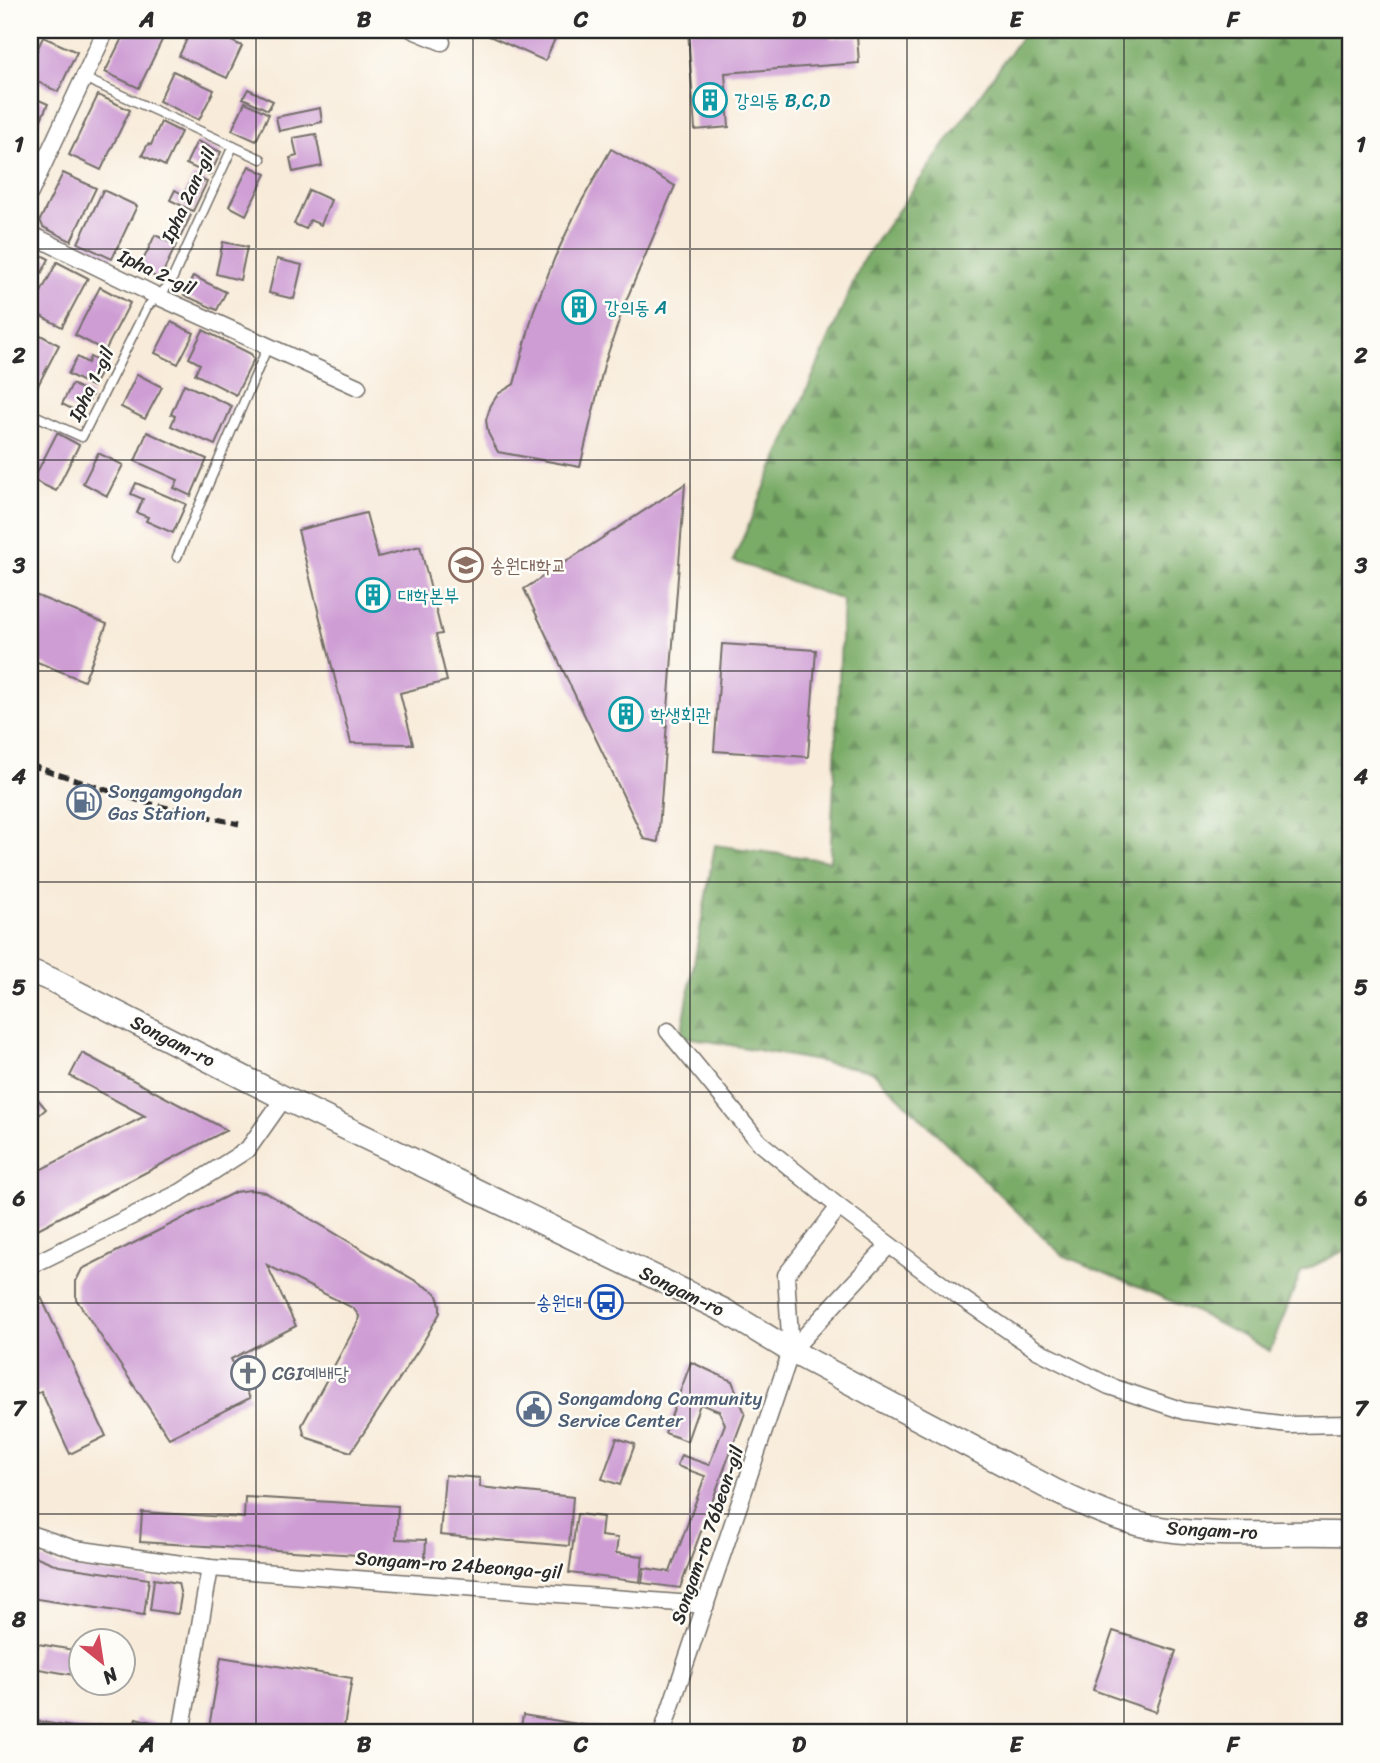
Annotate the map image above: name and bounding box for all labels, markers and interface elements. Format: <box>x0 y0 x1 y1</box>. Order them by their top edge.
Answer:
text: A <box>138 0 155 40</box>
text: B <box>357 0 372 40</box>
text: C <box>573 0 589 40</box>
text: D <box>792 0 807 40</box>
text: E <box>1010 0 1025 40</box>
text: F <box>1226 0 1241 40</box>
building icon: 강의동 B,C,D <box>691 81 729 119</box>
place label: 강의동 B,C,D <box>734 84 831 117</box>
text: 1 <box>14 124 24 165</box>
text: 1 <box>1356 124 1366 165</box>
street label: Ipha 2an-gil <box>151 141 225 249</box>
street label: Ipha 2-gil <box>112 239 202 305</box>
building icon: 강의동 A <box>560 288 598 326</box>
place label: 강의동 A <box>604 291 667 324</box>
text: 2 <box>11 335 26 376</box>
text: 2 <box>1353 335 1368 376</box>
street label: Ipha 1-gil <box>58 341 123 428</box>
text: 3 <box>12 545 26 586</box>
text: 3 <box>1354 545 1368 586</box>
school or university icon: 송원대학교 <box>447 546 485 584</box>
place label: 송원대학교 <box>490 549 566 582</box>
building icon: 대학본부 <box>354 576 392 614</box>
place label: 대학본부 <box>398 579 459 612</box>
building icon: 학생회관 <box>607 695 645 733</box>
place label: 학생회관 <box>650 698 711 731</box>
text: 4 <box>11 756 27 797</box>
text: 4 <box>1353 756 1369 797</box>
place label: Songamgongdan Gas Station <box>108 775 242 830</box>
fuel station icon: Songamgongdan Gas Station <box>65 783 103 821</box>
text: 5 <box>12 967 26 1008</box>
text: 5 <box>1354 967 1368 1008</box>
street label: Songam-ro <box>125 1006 221 1076</box>
text: 6 <box>11 1178 26 1219</box>
text: 6 <box>1353 1178 1368 1219</box>
street label: Songam-ro <box>634 1256 730 1326</box>
bus stop icon: 송원대 <box>587 1283 625 1321</box>
place label: 송원대 <box>536 1286 582 1319</box>
church icon: CGI예배당 <box>229 1354 267 1392</box>
place label: CGI예배당 <box>272 1357 349 1390</box>
place label: Songamdong Community Service Center <box>558 1382 762 1437</box>
text: 7 <box>12 1388 27 1429</box>
text: 7 <box>1354 1388 1369 1429</box>
public building icon: Songamdong Community Service Center <box>515 1390 553 1428</box>
street label: Songam-ro 76beon-gil <box>661 1441 753 1629</box>
street label: Songam-ro <box>1165 1511 1259 1549</box>
street label: Songam-ro 24beonga-gil <box>354 1541 564 1589</box>
text: 8 <box>11 1599 26 1640</box>
text: 8 <box>1353 1599 1368 1640</box>
north arrow <box>66 1626 136 1696</box>
text: N <box>96 1658 125 1694</box>
text: A <box>138 1724 155 1763</box>
text: B <box>357 1724 372 1763</box>
text: C <box>573 1724 589 1763</box>
text: D <box>792 1724 807 1763</box>
text: E <box>1010 1724 1025 1763</box>
text: F <box>1226 1724 1241 1763</box>

